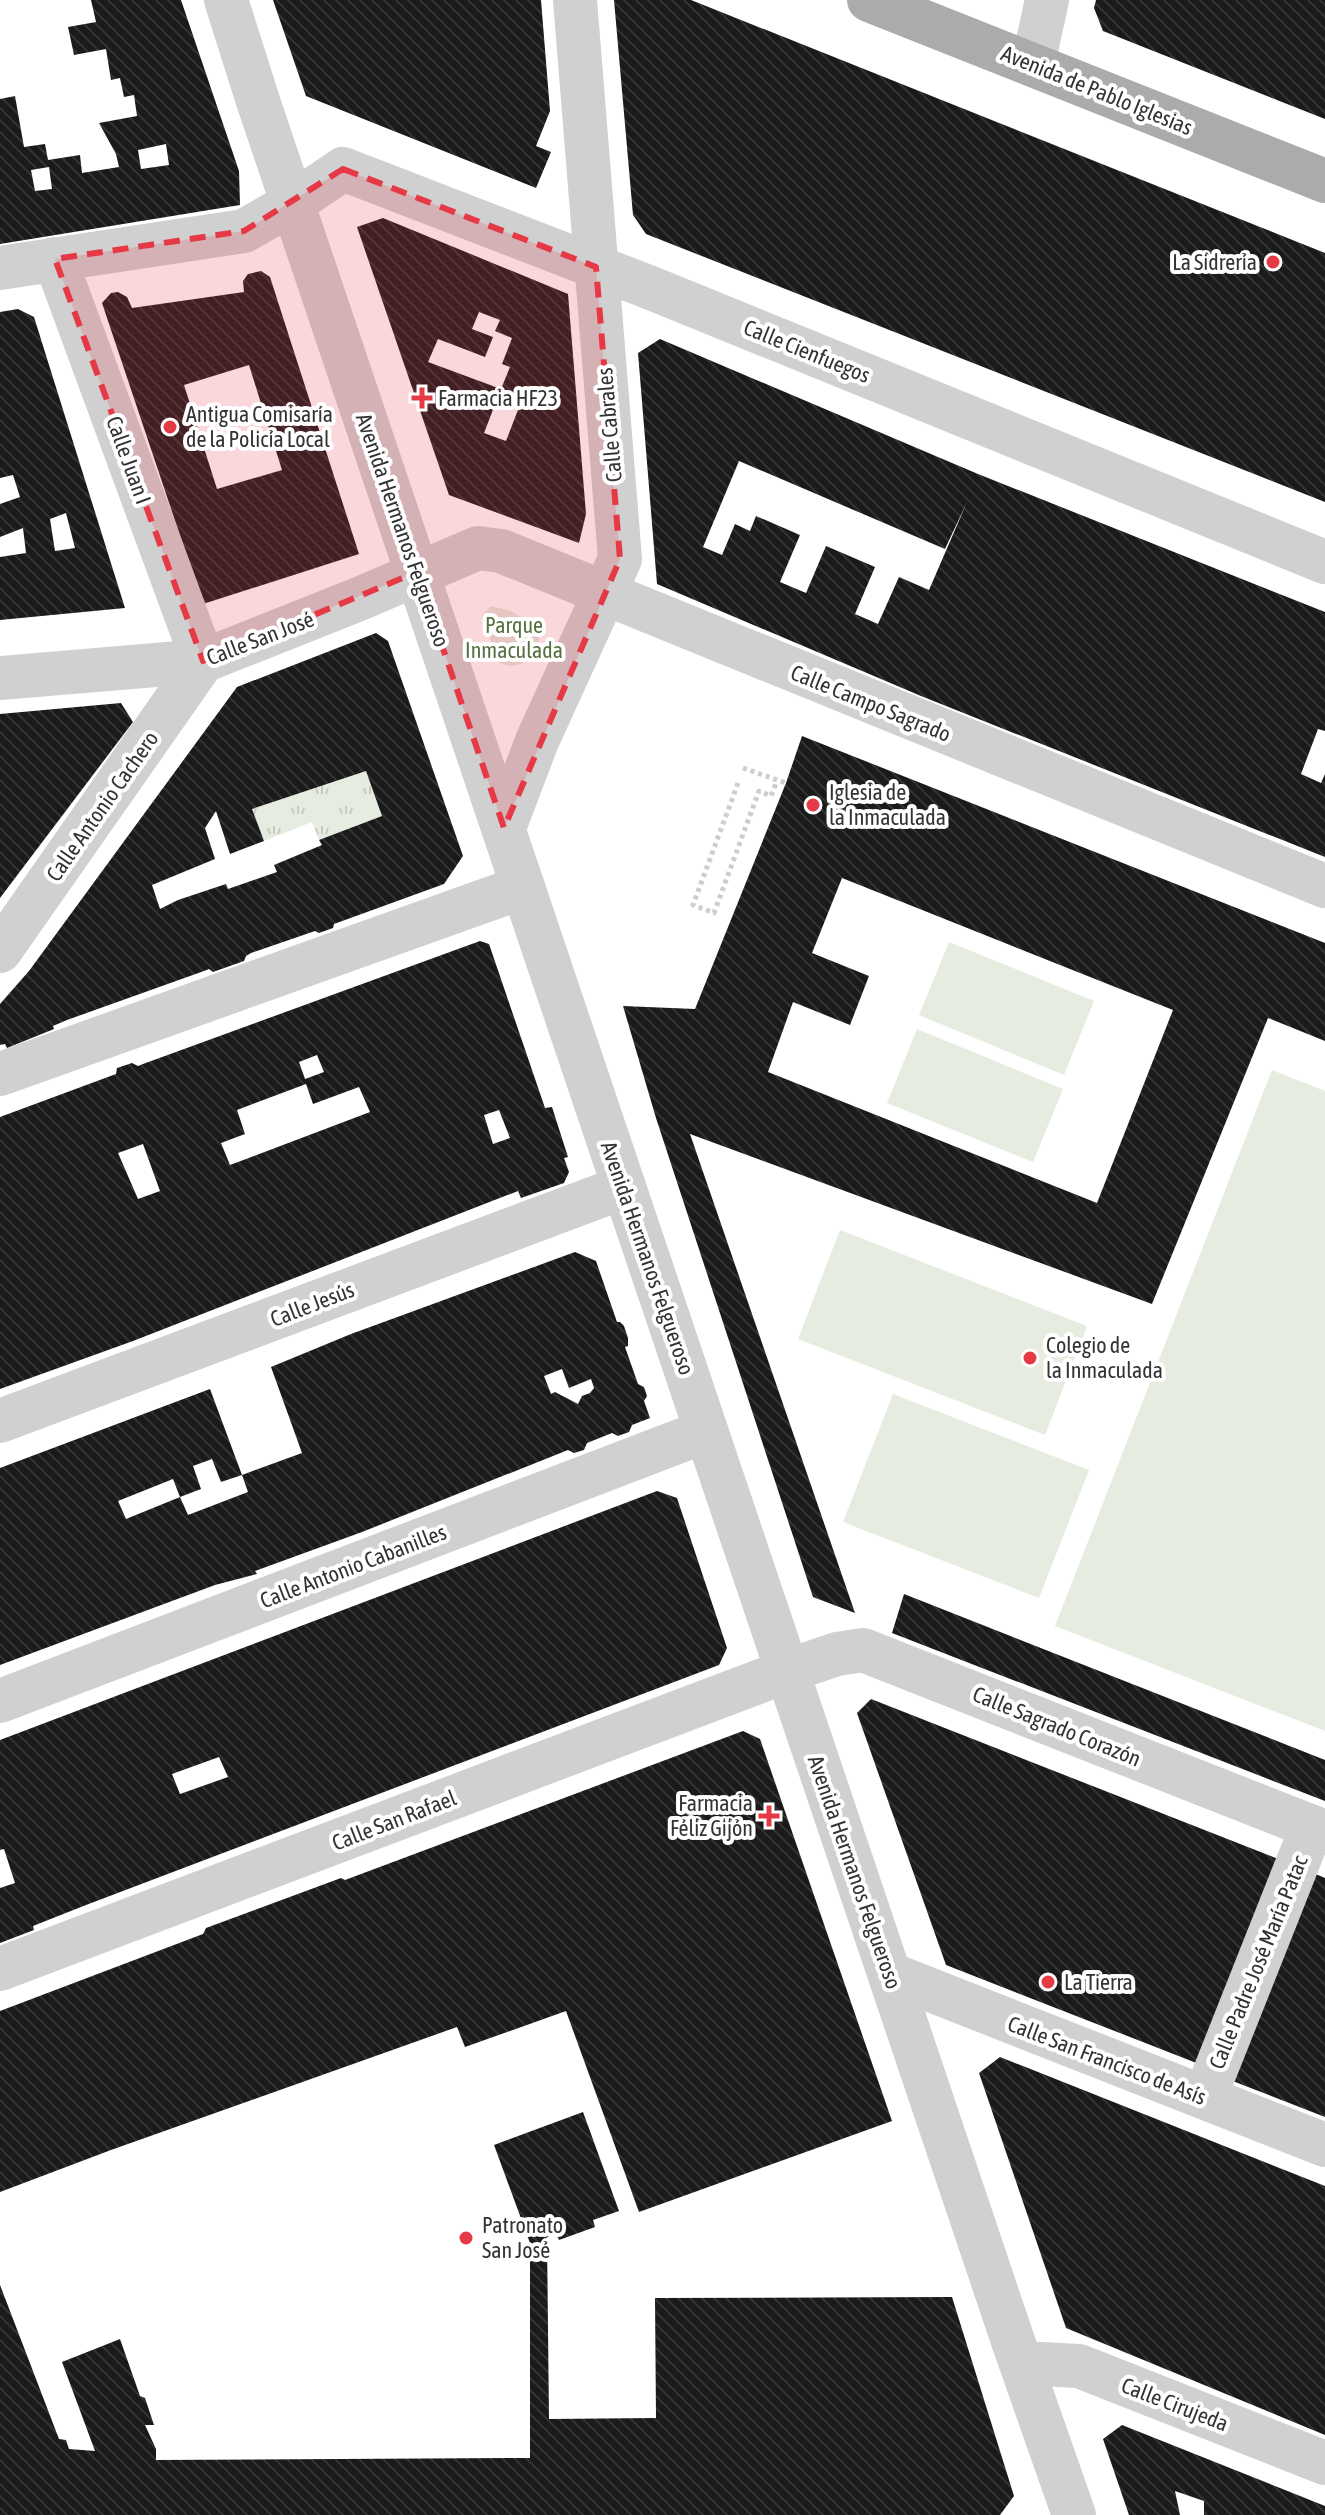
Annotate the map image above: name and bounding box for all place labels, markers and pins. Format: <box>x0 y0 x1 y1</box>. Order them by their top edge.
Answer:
place label: La Sidrería <box>1172 249 1257 275</box>
marker: La Sidrería <box>1264 253 1282 271</box>
place label: Farmacia HF23 <box>438 385 558 411</box>
marker: Farmacia HF23 <box>413 389 431 407</box>
place label: Antigua Comisaría de la Policía Local <box>186 401 333 452</box>
marker: Antigua Comisaría de la Policía Local <box>161 418 179 436</box>
place label: Iglesia de la Inmaculada <box>829 779 946 830</box>
marker: Iglesia de la Inmaculada <box>804 796 822 814</box>
place label: Colegio de la Inmaculada <box>1046 1332 1163 1383</box>
marker: Colegio de la Inmaculada <box>1021 1349 1039 1367</box>
place label: Farmacia Féliz Gijón <box>670 1790 753 1841</box>
marker: Farmacia Féliz Gijón <box>760 1807 778 1825</box>
place label: La Tierra <box>1064 1969 1133 1995</box>
marker: La Tierra <box>1039 1973 1057 1991</box>
place label: Patronato San José <box>482 2212 563 2263</box>
marker: Patronato San José <box>457 2229 475 2247</box>

